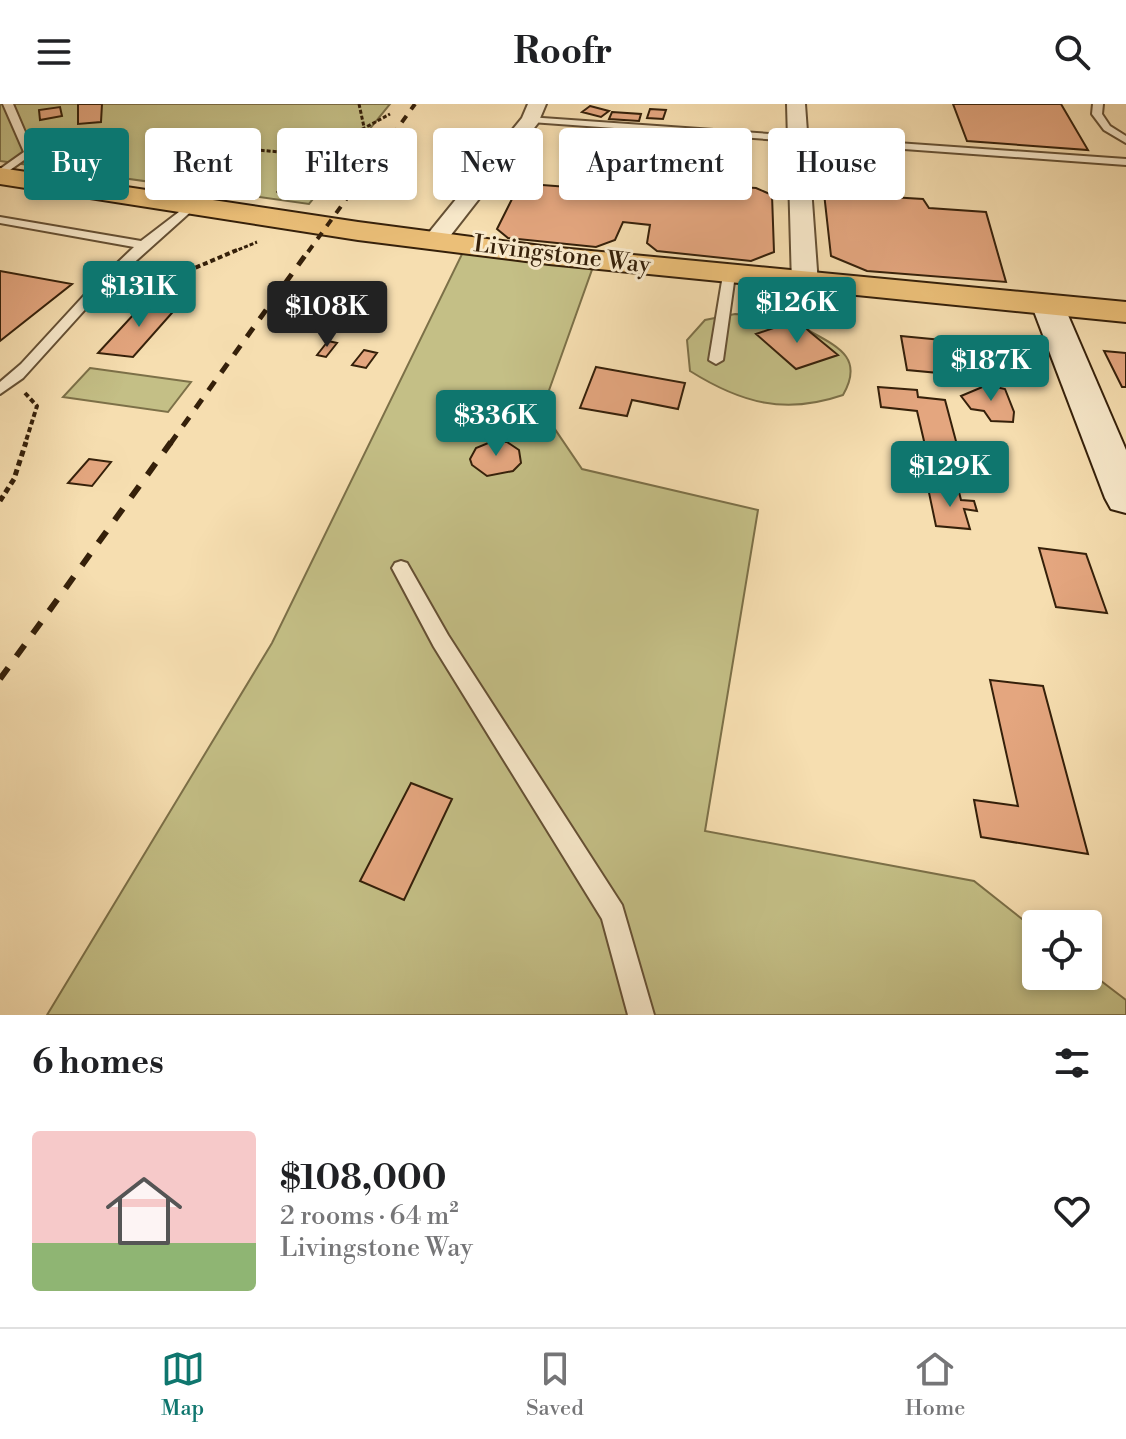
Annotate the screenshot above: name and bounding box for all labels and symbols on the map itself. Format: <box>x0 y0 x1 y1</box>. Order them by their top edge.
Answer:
street label: Livingstone Way <box>472 229 653 281</box>
pin: $131K <box>83 261 195 329</box>
pin: $126K <box>741 277 853 345</box>
pin: $108K <box>271 281 383 349</box>
pin: $187K <box>935 335 1047 403</box>
pin: $336K <box>440 390 552 458</box>
pin: $129K <box>894 441 1006 509</box>

